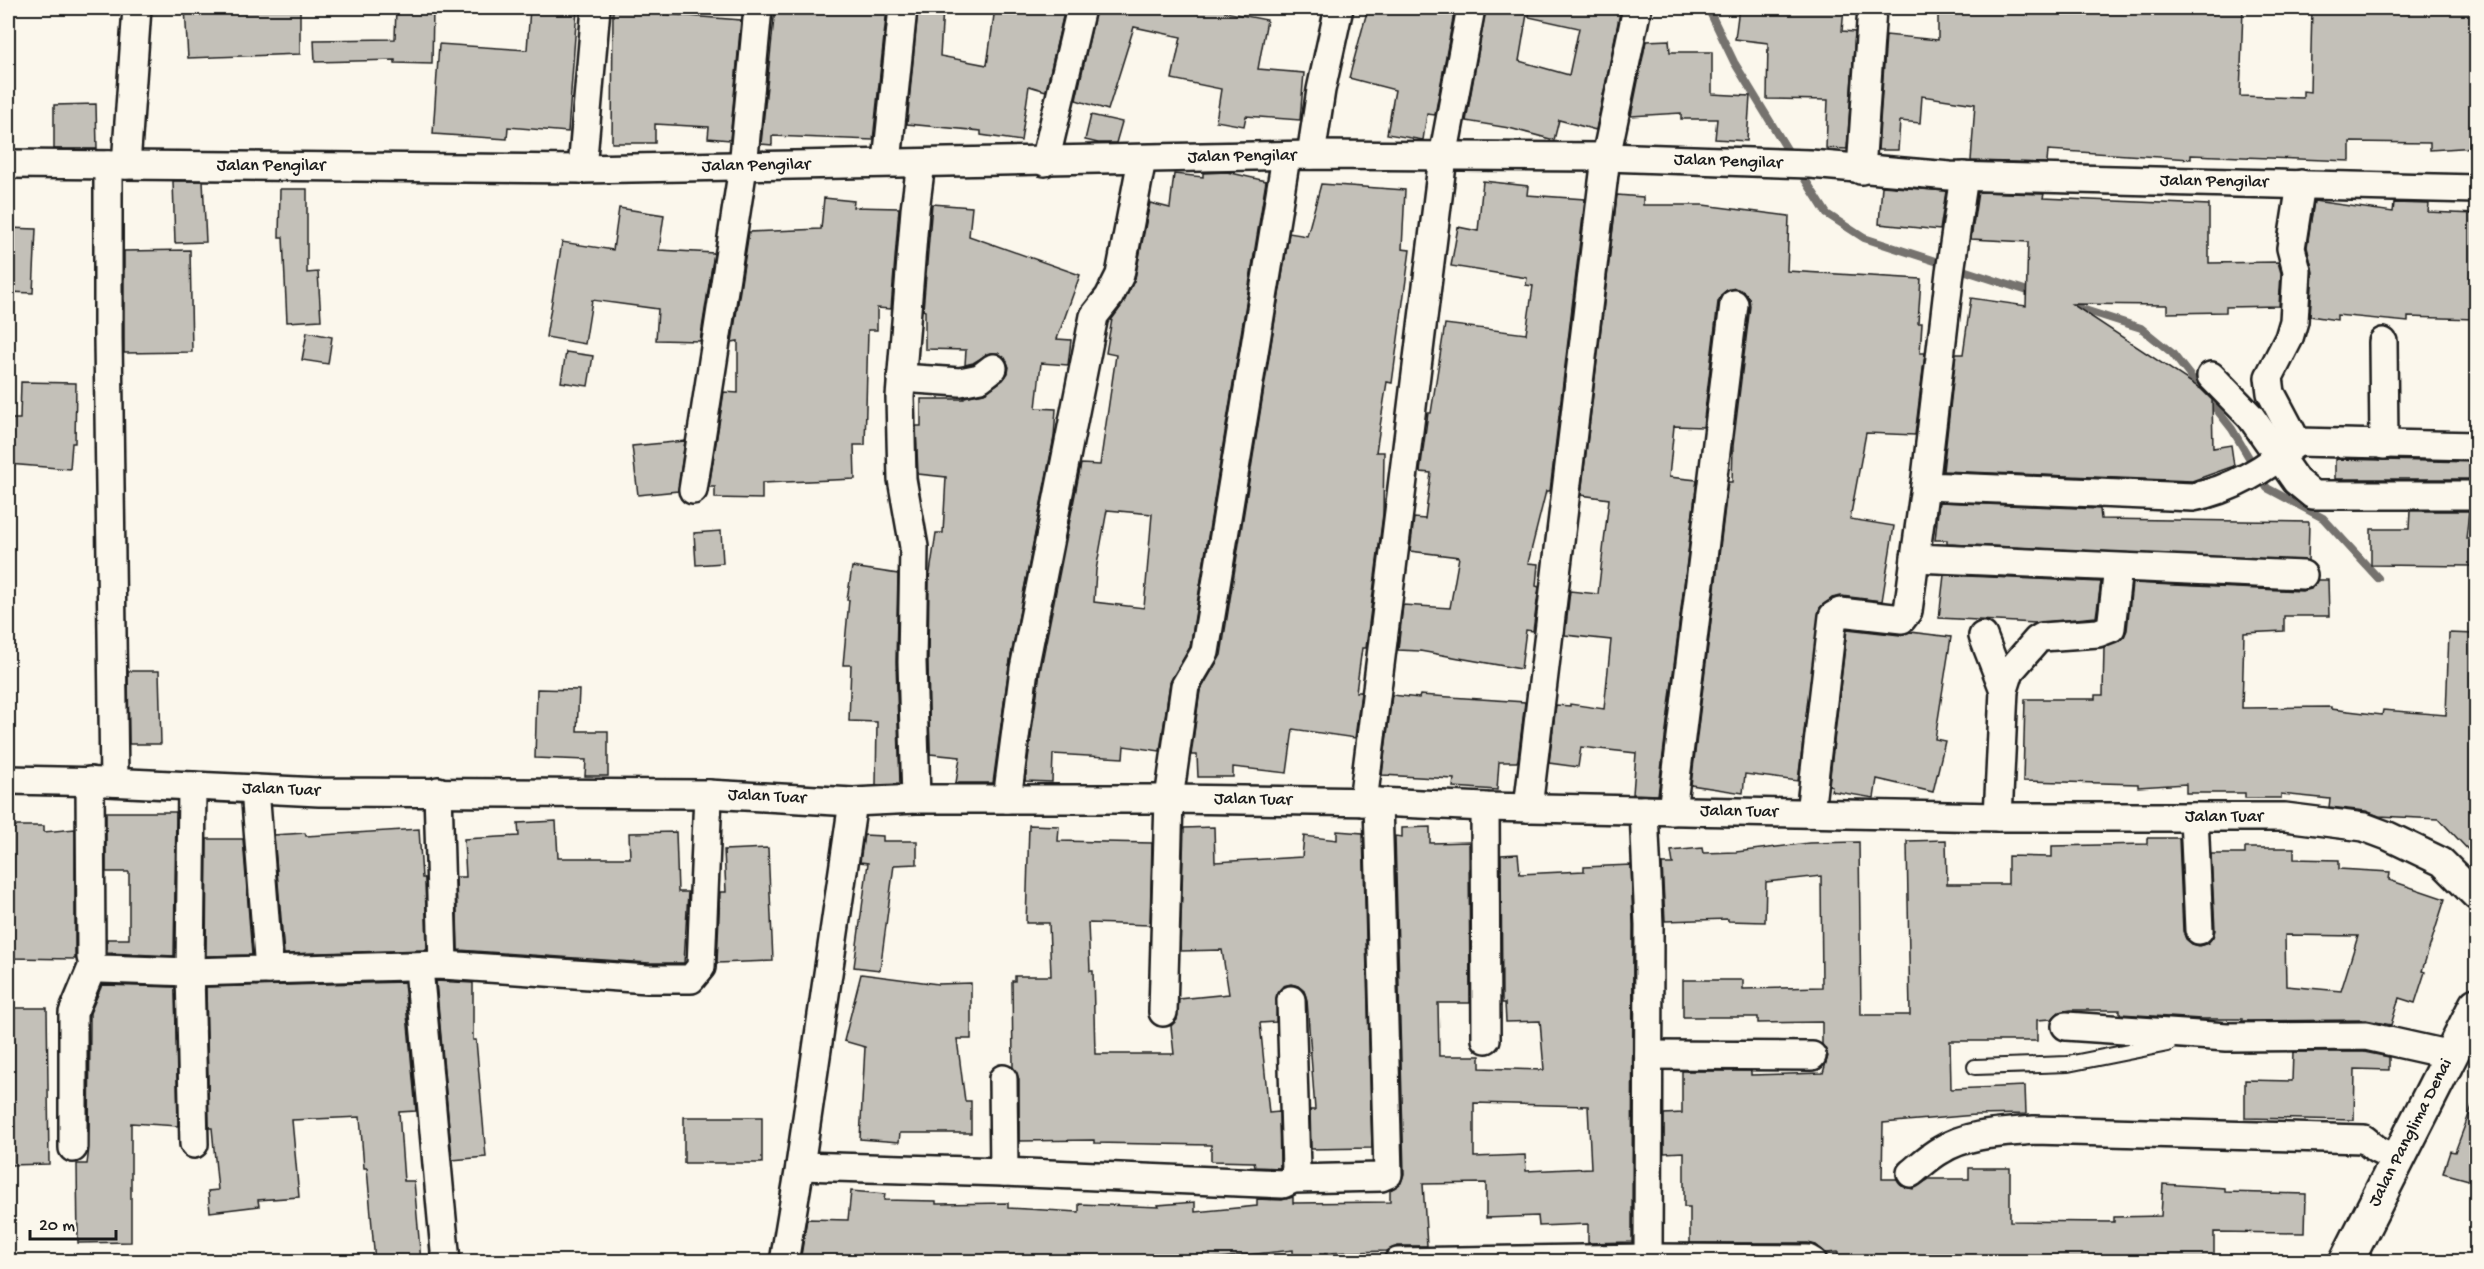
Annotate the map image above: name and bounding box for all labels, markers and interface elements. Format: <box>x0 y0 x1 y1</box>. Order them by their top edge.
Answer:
street label: Jalan Pengilar <box>1188 146 1298 168</box>
street label: Jalan Pengilar <box>1673 150 1784 174</box>
street label: Jalan Pengilar <box>702 155 812 177</box>
street label: Jalan Pengilar <box>217 156 327 177</box>
street label: Jalan Pengilar <box>2160 171 2270 193</box>
street label: Jalan Tuar <box>242 778 322 802</box>
street label: Jalan Tuar <box>727 784 808 810</box>
street label: Jalan Tuar <box>1214 789 1294 811</box>
street label: Jalan Tuar <box>1700 801 1780 823</box>
street label: Jalan Tuar <box>2185 807 2265 828</box>
street label: Jalan Panglima Denai <box>2365 1055 2457 1211</box>
scale bar <box>30 1203 116 1241</box>
text: 20 m <box>39 1216 75 1237</box>

